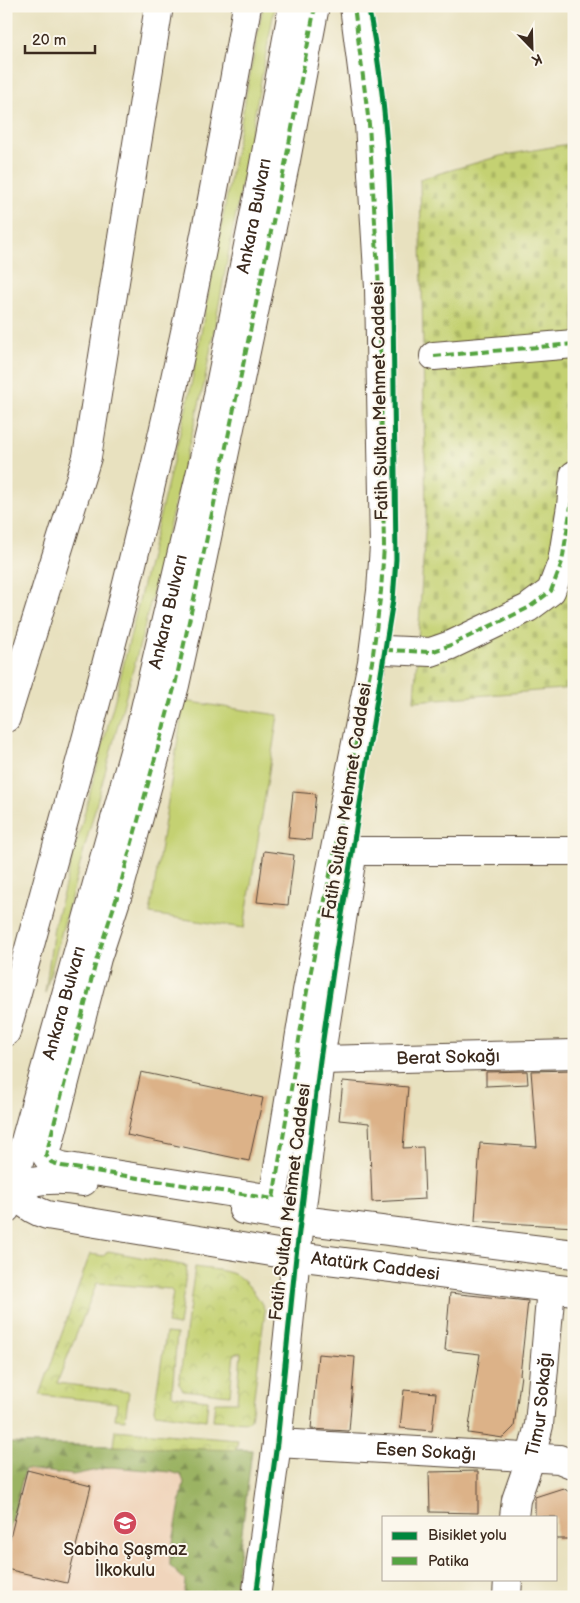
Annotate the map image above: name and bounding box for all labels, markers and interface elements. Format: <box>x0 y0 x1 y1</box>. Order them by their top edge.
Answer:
scale bar <box>25 22 95 54</box>
north arrow <box>508 22 558 72</box>
text: 20 m <box>32 31 66 50</box>
text: K <box>529 50 545 69</box>
street label: Ankara Bulvarı <box>232 157 275 275</box>
street label: Fatih Sultan Mehmet Caddesi <box>367 281 393 521</box>
street label: Ankara Bulvarı <box>144 552 191 671</box>
street label: Fatih Sultan Mehmet Caddesi <box>318 681 376 921</box>
street label: Ankara Bulvarı <box>38 944 90 1062</box>
street label: Berat Sokağı <box>396 1045 500 1069</box>
street label: Fatih Sultan Mehmet Caddesi <box>265 1082 315 1322</box>
street label: Atatürk Caddesi <box>310 1248 441 1285</box>
street label: Timur Sokağı <box>521 1352 556 1459</box>
street label: Esen Sokağı <box>375 1438 477 1465</box>
school or university icon: Sabiha Şaşmaz İlkokulu <box>112 1510 138 1536</box>
legend <box>382 1516 558 1580</box>
text: Bisiklet yolu <box>428 1526 507 1545</box>
place label: Sabiha Şaşmaz İlkokulu <box>63 1539 187 1581</box>
text: Patika <box>428 1552 469 1571</box>

